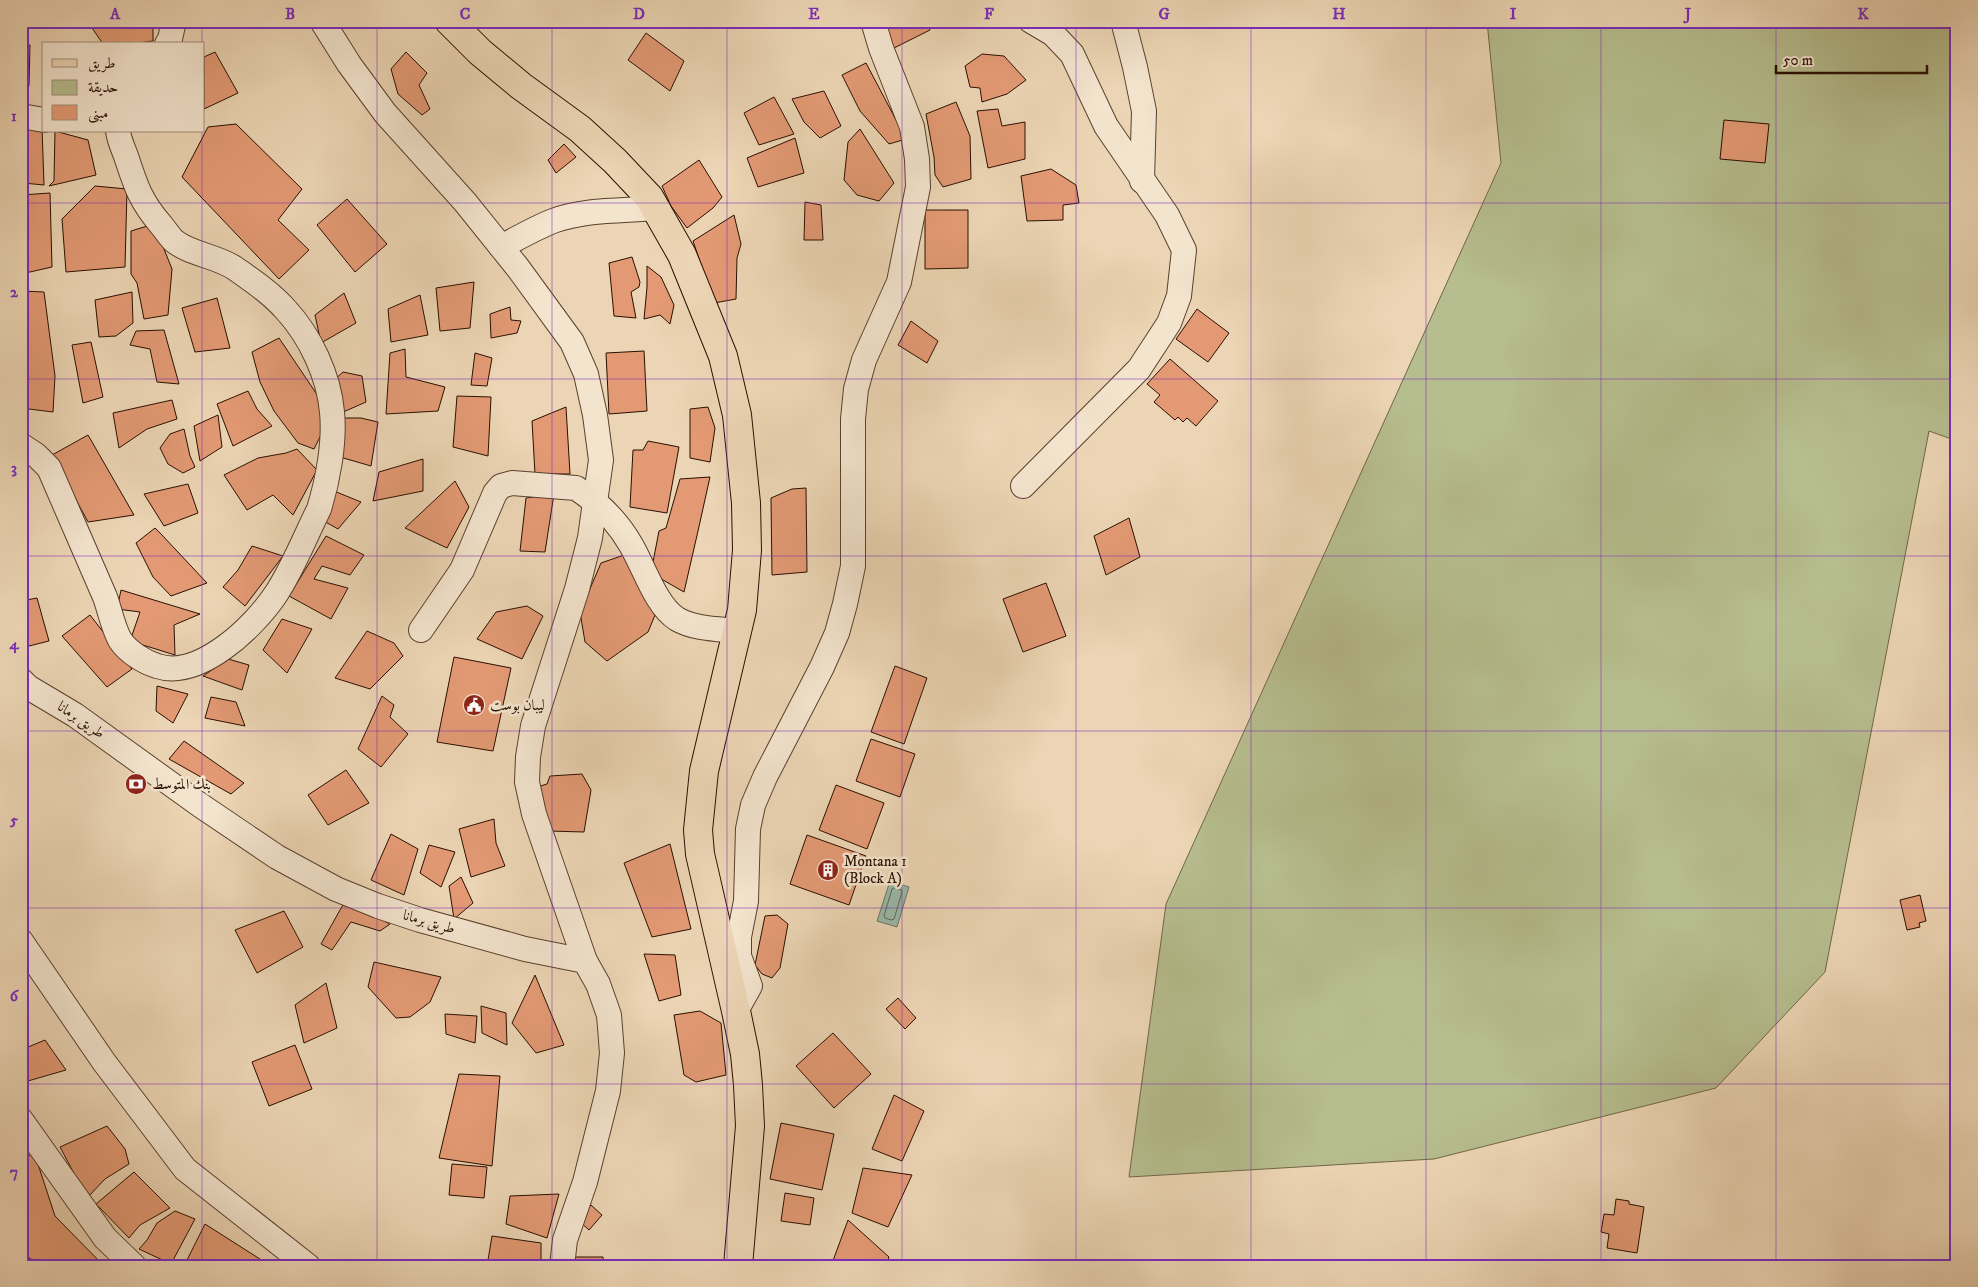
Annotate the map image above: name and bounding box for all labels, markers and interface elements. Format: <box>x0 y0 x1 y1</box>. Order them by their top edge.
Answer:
text: A <box>109 4 121 24</box>
text: B <box>285 4 295 24</box>
text: C <box>460 4 470 24</box>
text: D <box>633 4 645 24</box>
text: E <box>808 4 820 24</box>
text: F <box>984 4 994 24</box>
text: G <box>1158 4 1170 24</box>
text: H <box>1332 4 1346 24</box>
text: I <box>1510 4 1517 24</box>
text: J <box>1683 4 1692 24</box>
text: K <box>1857 4 1869 24</box>
legend <box>42 42 205 132</box>
scale bar <box>1776 42 1927 74</box>
text: 50 m <box>1783 51 1813 70</box>
text: طريق <box>88 54 115 73</box>
text: حديقة <box>88 78 118 97</box>
text: مبنى <box>88 104 108 124</box>
text: 1 <box>11 106 17 126</box>
text: 2 <box>10 282 19 302</box>
text: 3 <box>11 458 17 478</box>
text: 4 <box>8 634 19 654</box>
public building icon: ليبان بوست <box>462 693 486 717</box>
place label: ليبان بوست <box>490 696 545 715</box>
street label: طريق برمانا <box>54 697 108 743</box>
bank icon: بنك المتوسط <box>124 772 148 796</box>
place label: بنك المتوسط <box>152 775 211 794</box>
text: 5 <box>9 810 18 830</box>
place label: Montana 1 (Block A) <box>844 852 907 888</box>
building icon: Montana 1 (Block A) <box>816 858 840 882</box>
street label: طريق برمانا <box>401 906 457 938</box>
text: 6 <box>10 986 20 1006</box>
text: 7 <box>10 1162 18 1182</box>

